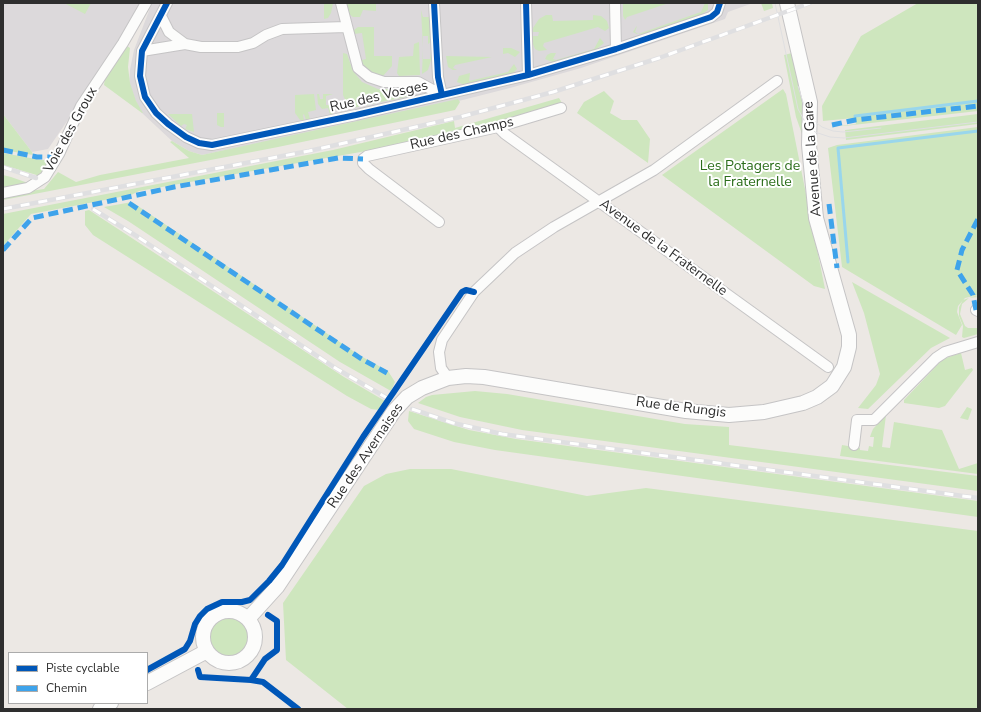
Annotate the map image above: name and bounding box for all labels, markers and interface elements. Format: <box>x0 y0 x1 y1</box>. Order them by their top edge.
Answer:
street label: Rue des Vosges <box>328 78 430 116</box>
street label: Voie des Groux <box>41 84 101 176</box>
street label: Avenue de la Gare <box>801 101 825 217</box>
street label: Rue des Champs <box>409 114 515 154</box>
park label: Les Potagers de la Fraternelle <box>700 159 800 192</box>
street label: Avenue de la Fraternelle <box>596 196 730 300</box>
street label: Rue de Rungis <box>635 394 727 422</box>
street label: Rue des Avernaises <box>325 400 407 512</box>
legend <box>8 652 148 704</box>
text: Piste cyclable <box>46 660 120 676</box>
text: Chemin <box>46 680 87 696</box>

